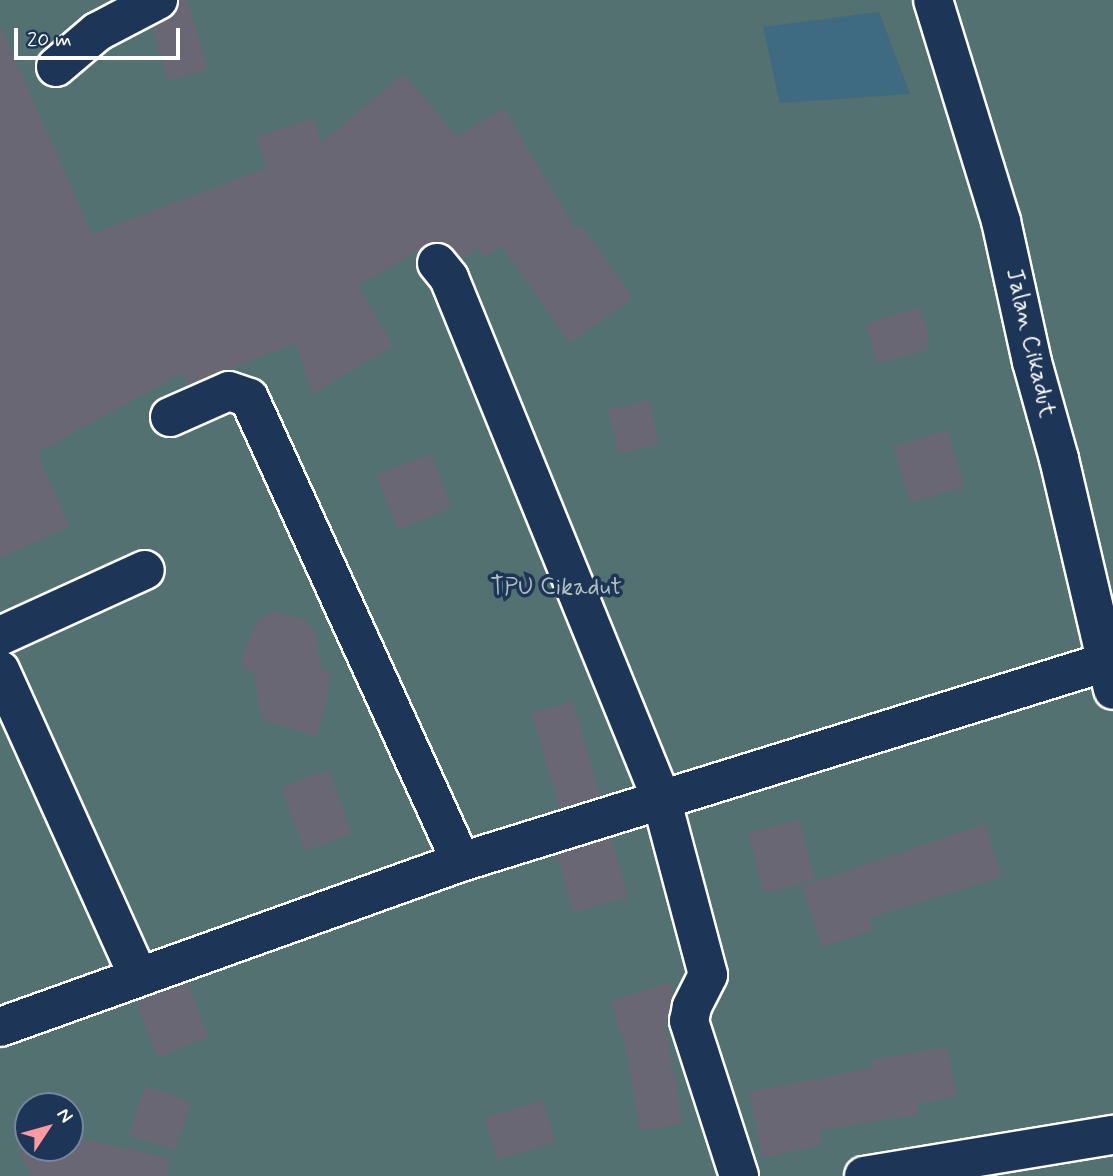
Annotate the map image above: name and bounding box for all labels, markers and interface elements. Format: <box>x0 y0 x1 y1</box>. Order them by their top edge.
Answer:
scale bar <box>18 14 184 58</box>
text: 20 m <box>27 26 72 54</box>
street label: Jalan Cikadut <box>998 264 1062 422</box>
park label: TPU Cikadut <box>487 574 625 602</box>
north arrow <box>14 1092 84 1162</box>
text: N <box>51 1103 79 1128</box>

